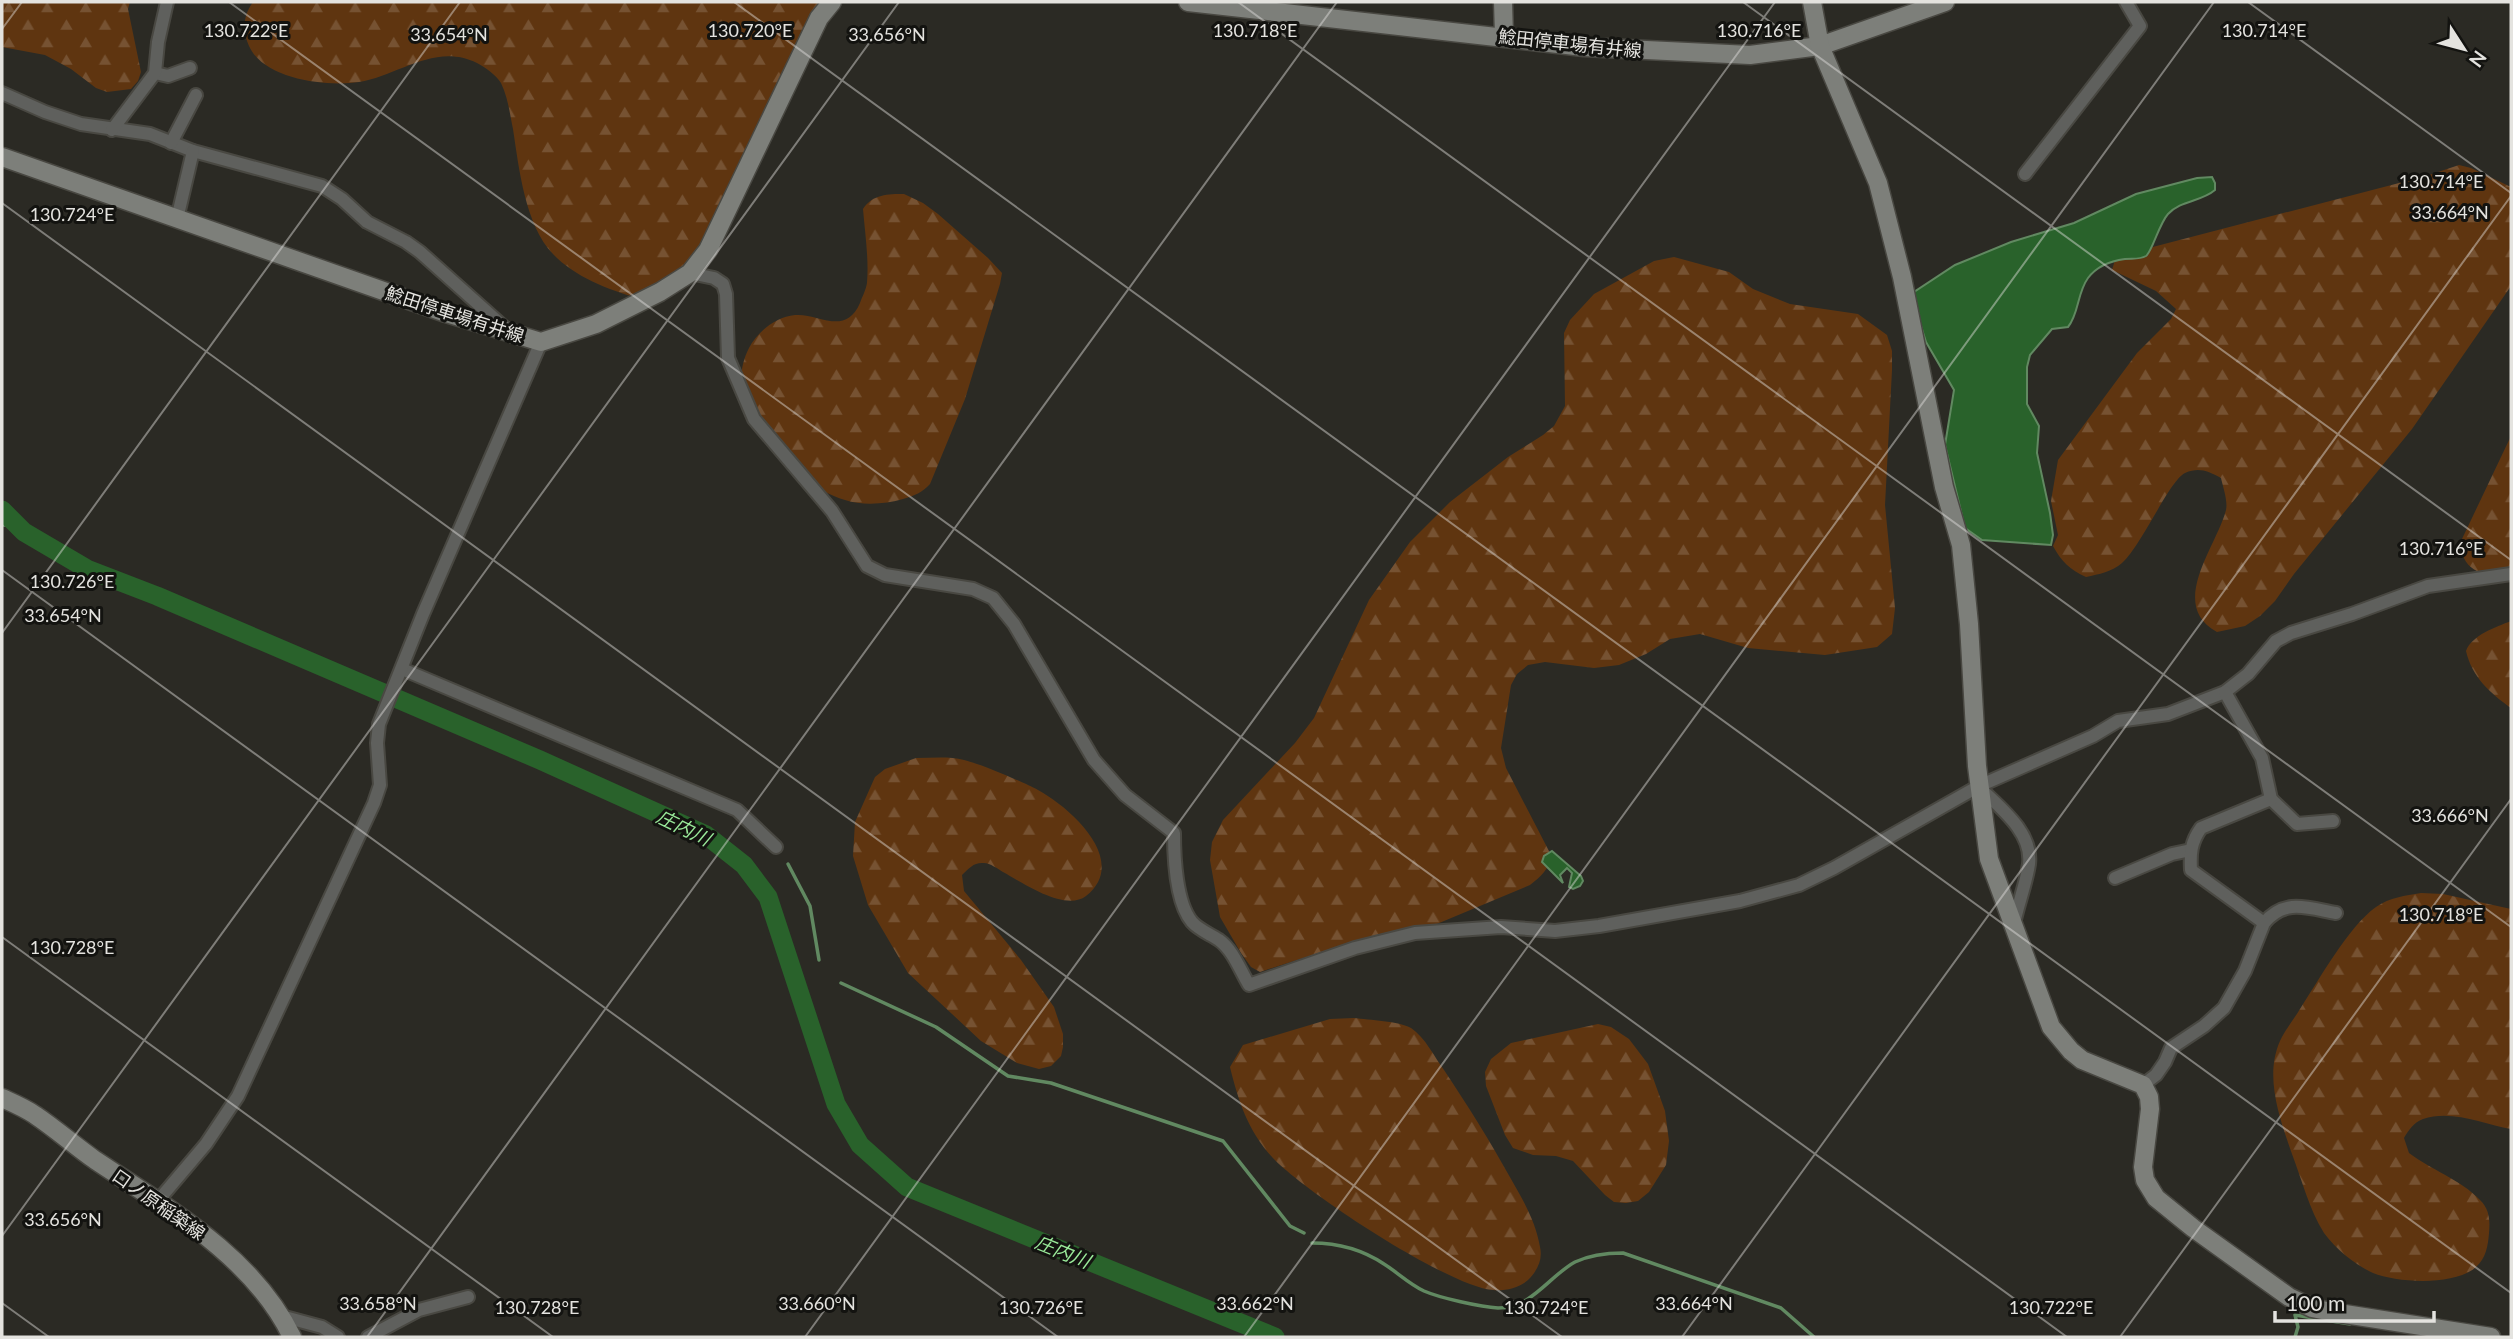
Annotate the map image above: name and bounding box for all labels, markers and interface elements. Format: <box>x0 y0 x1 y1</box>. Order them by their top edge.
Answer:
north arrow <box>2429 14 2499 84</box>
text: 130.722°E <box>204 19 288 41</box>
text: 130.720°E <box>708 19 792 41</box>
text: 130.718°E <box>1213 19 1297 41</box>
text: 130.716°E <box>1717 19 1801 41</box>
text: 130.714°E <box>2222 19 2306 41</box>
text: 33.654°N <box>410 23 488 45</box>
text: 33.656°N <box>848 23 926 45</box>
street label: 鯰田停車場有井線 <box>1497 25 1643 61</box>
text: N <box>2465 47 2492 72</box>
text: 130.714°E <box>2399 170 2483 192</box>
text: 33.664°N <box>2411 201 2489 223</box>
text: 130.724°E <box>30 203 114 225</box>
street label: 鯰田停車場有井線 <box>383 281 527 347</box>
text: 130.716°E <box>2399 537 2483 559</box>
text: 130.726°E <box>30 570 114 592</box>
text: 33.654°N <box>24 604 102 626</box>
water label: 庄内川 <box>653 804 716 851</box>
text: 33.666°N <box>2411 804 2489 826</box>
text: 130.718°E <box>2399 903 2483 925</box>
text: 130.728°E <box>30 936 114 958</box>
street label: 口ノ原稲築線 <box>108 1164 210 1244</box>
text: 33.656°N <box>24 1208 102 1230</box>
water label: 庄内川 <box>1032 1230 1096 1273</box>
scale bar <box>2275 1280 2434 1324</box>
text: 100 m <box>2286 1290 2345 1315</box>
text: 33.658°N <box>339 1292 417 1314</box>
text: 33.660°N <box>778 1292 856 1314</box>
text: 33.662°N <box>1216 1292 1294 1314</box>
text: 33.664°N <box>1655 1292 1733 1314</box>
text: 130.728°E <box>495 1296 579 1318</box>
text: 130.726°E <box>999 1296 1083 1318</box>
text: 130.724°E <box>1504 1296 1588 1318</box>
text: 130.722°E <box>2009 1296 2093 1318</box>

